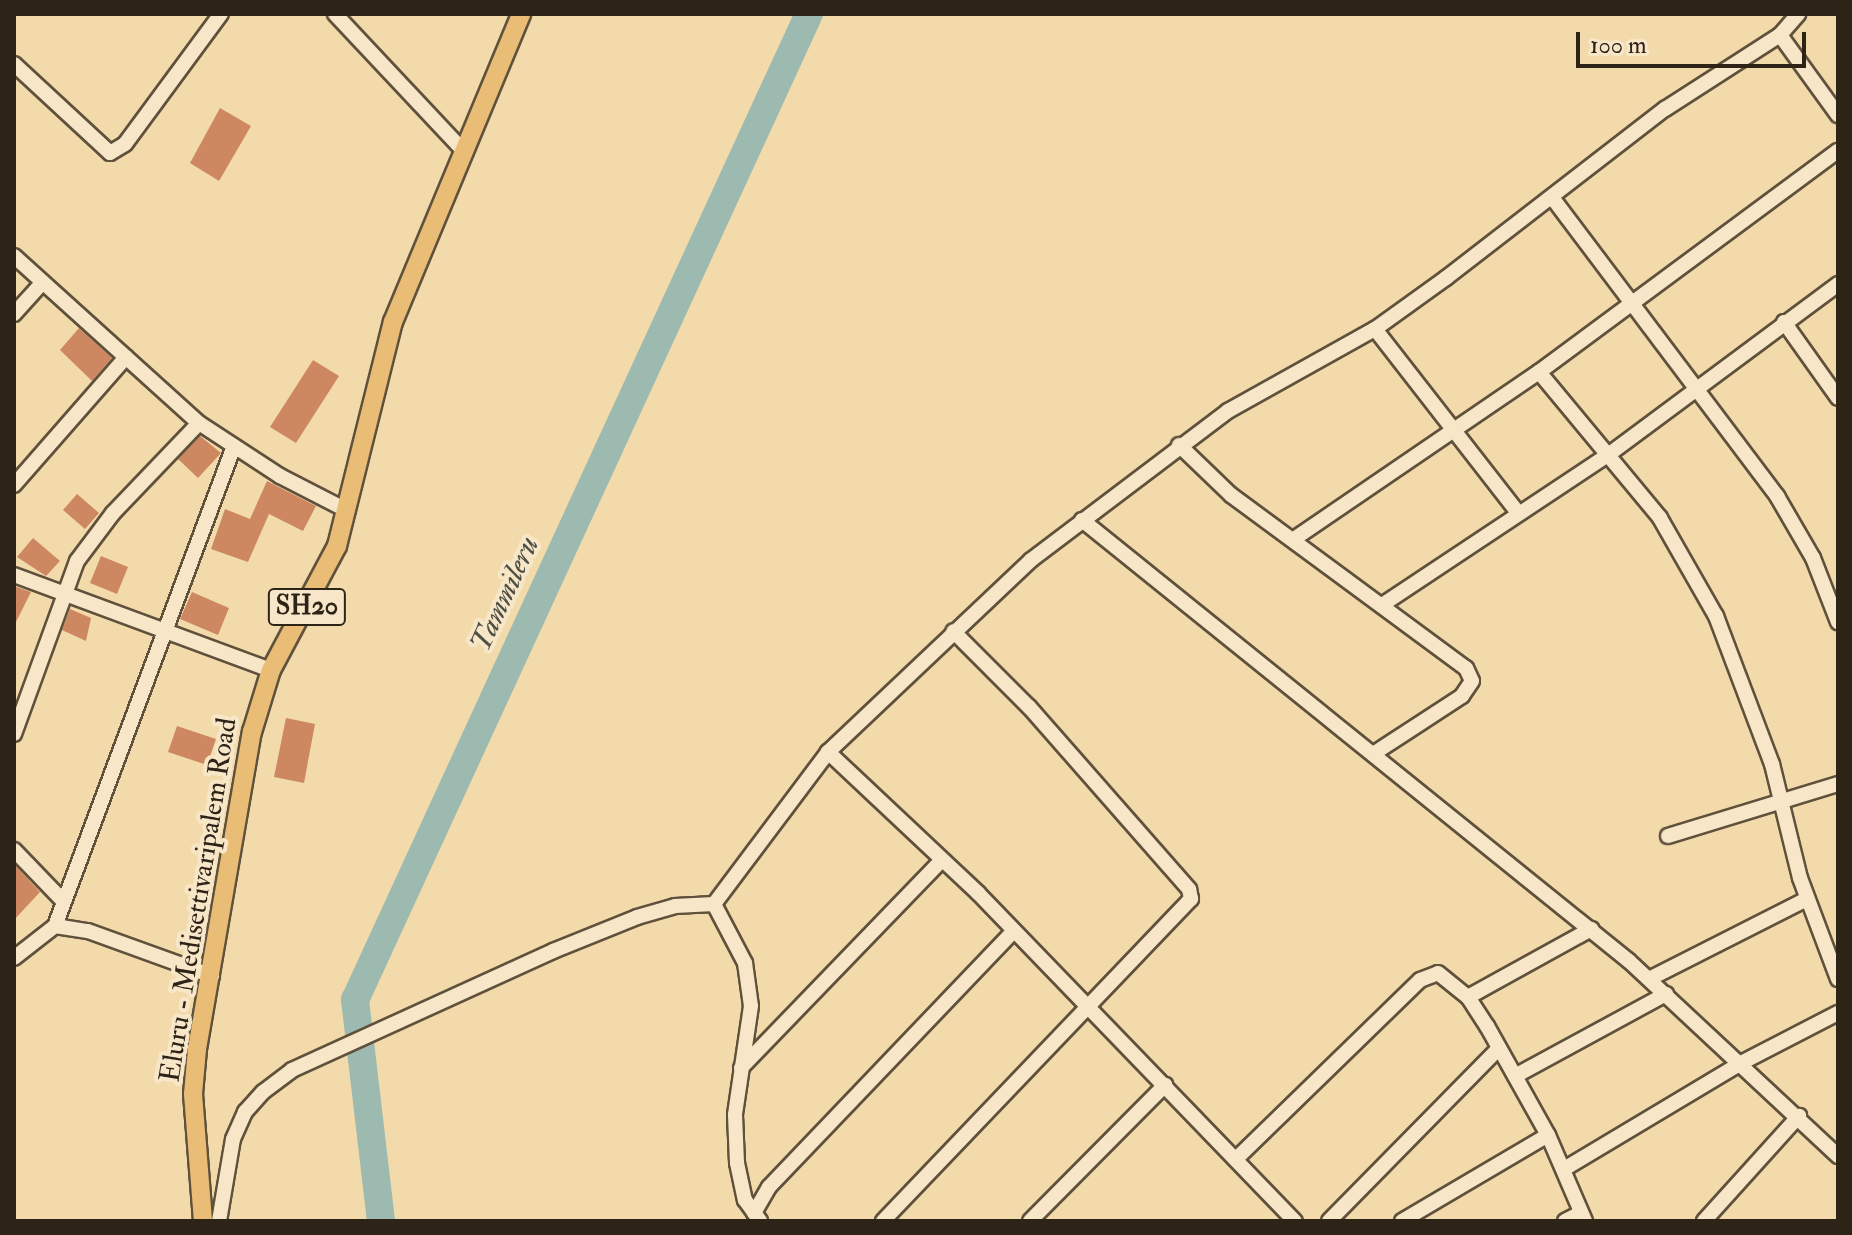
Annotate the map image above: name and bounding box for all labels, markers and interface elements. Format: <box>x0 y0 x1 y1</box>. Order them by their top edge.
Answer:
scale bar <box>1580 16 1810 66</box>
text: 100 m <box>1590 30 1647 61</box>
water label: Tammileru <box>463 531 547 657</box>
road number: SH20 <box>267 585 347 629</box>
street label: Eluru - Medisettivaripalem Road <box>154 715 244 1085</box>

